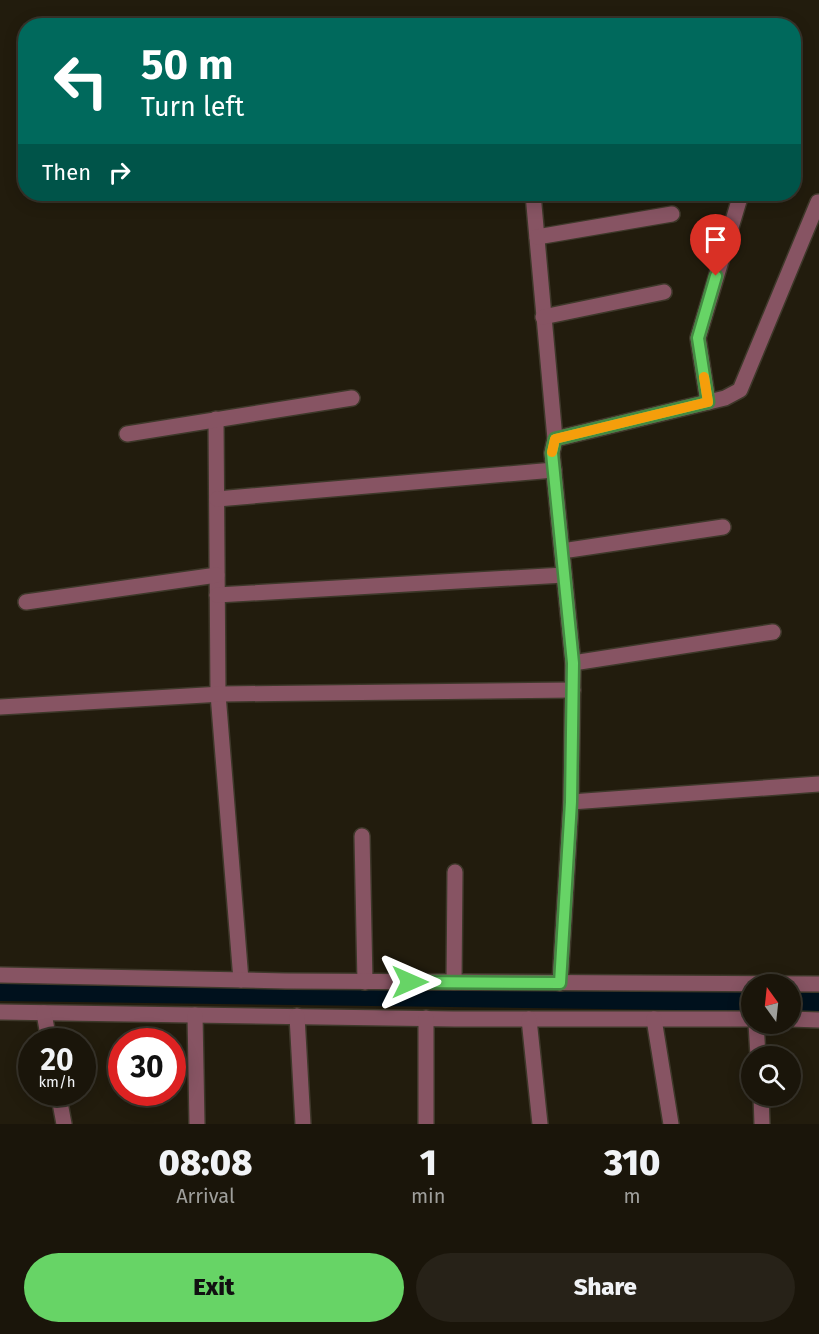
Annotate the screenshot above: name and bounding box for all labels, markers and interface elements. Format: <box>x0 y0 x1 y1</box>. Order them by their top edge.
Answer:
text: 50 m <box>141 40 234 90</box>
icon: left <box>42 42 120 120</box>
text: Turn left <box>141 91 244 123</box>
icon: right <box>103 156 136 189</box>
text: Then <box>42 159 91 186</box>
pin <box>690 214 741 276</box>
icon: arrive <box>699 223 732 256</box>
position arrow <box>378 950 442 1014</box>
north arrow <box>741 974 801 1034</box>
map controls <box>741 974 801 1106</box>
speed limit sign: 30 <box>108 1028 186 1106</box>
text: 20 <box>40 1042 74 1078</box>
button: search <box>741 1046 801 1106</box>
text: km/h <box>38 1073 76 1091</box>
text: 08:08 <box>159 1141 252 1185</box>
text: 1 <box>420 1141 437 1185</box>
text: 310 <box>604 1141 660 1185</box>
text: Arrival <box>176 1184 235 1208</box>
text: min <box>411 1184 445 1208</box>
text: m <box>624 1184 641 1208</box>
button: Exit <box>24 1253 404 1322</box>
button: Share <box>416 1253 795 1322</box>

